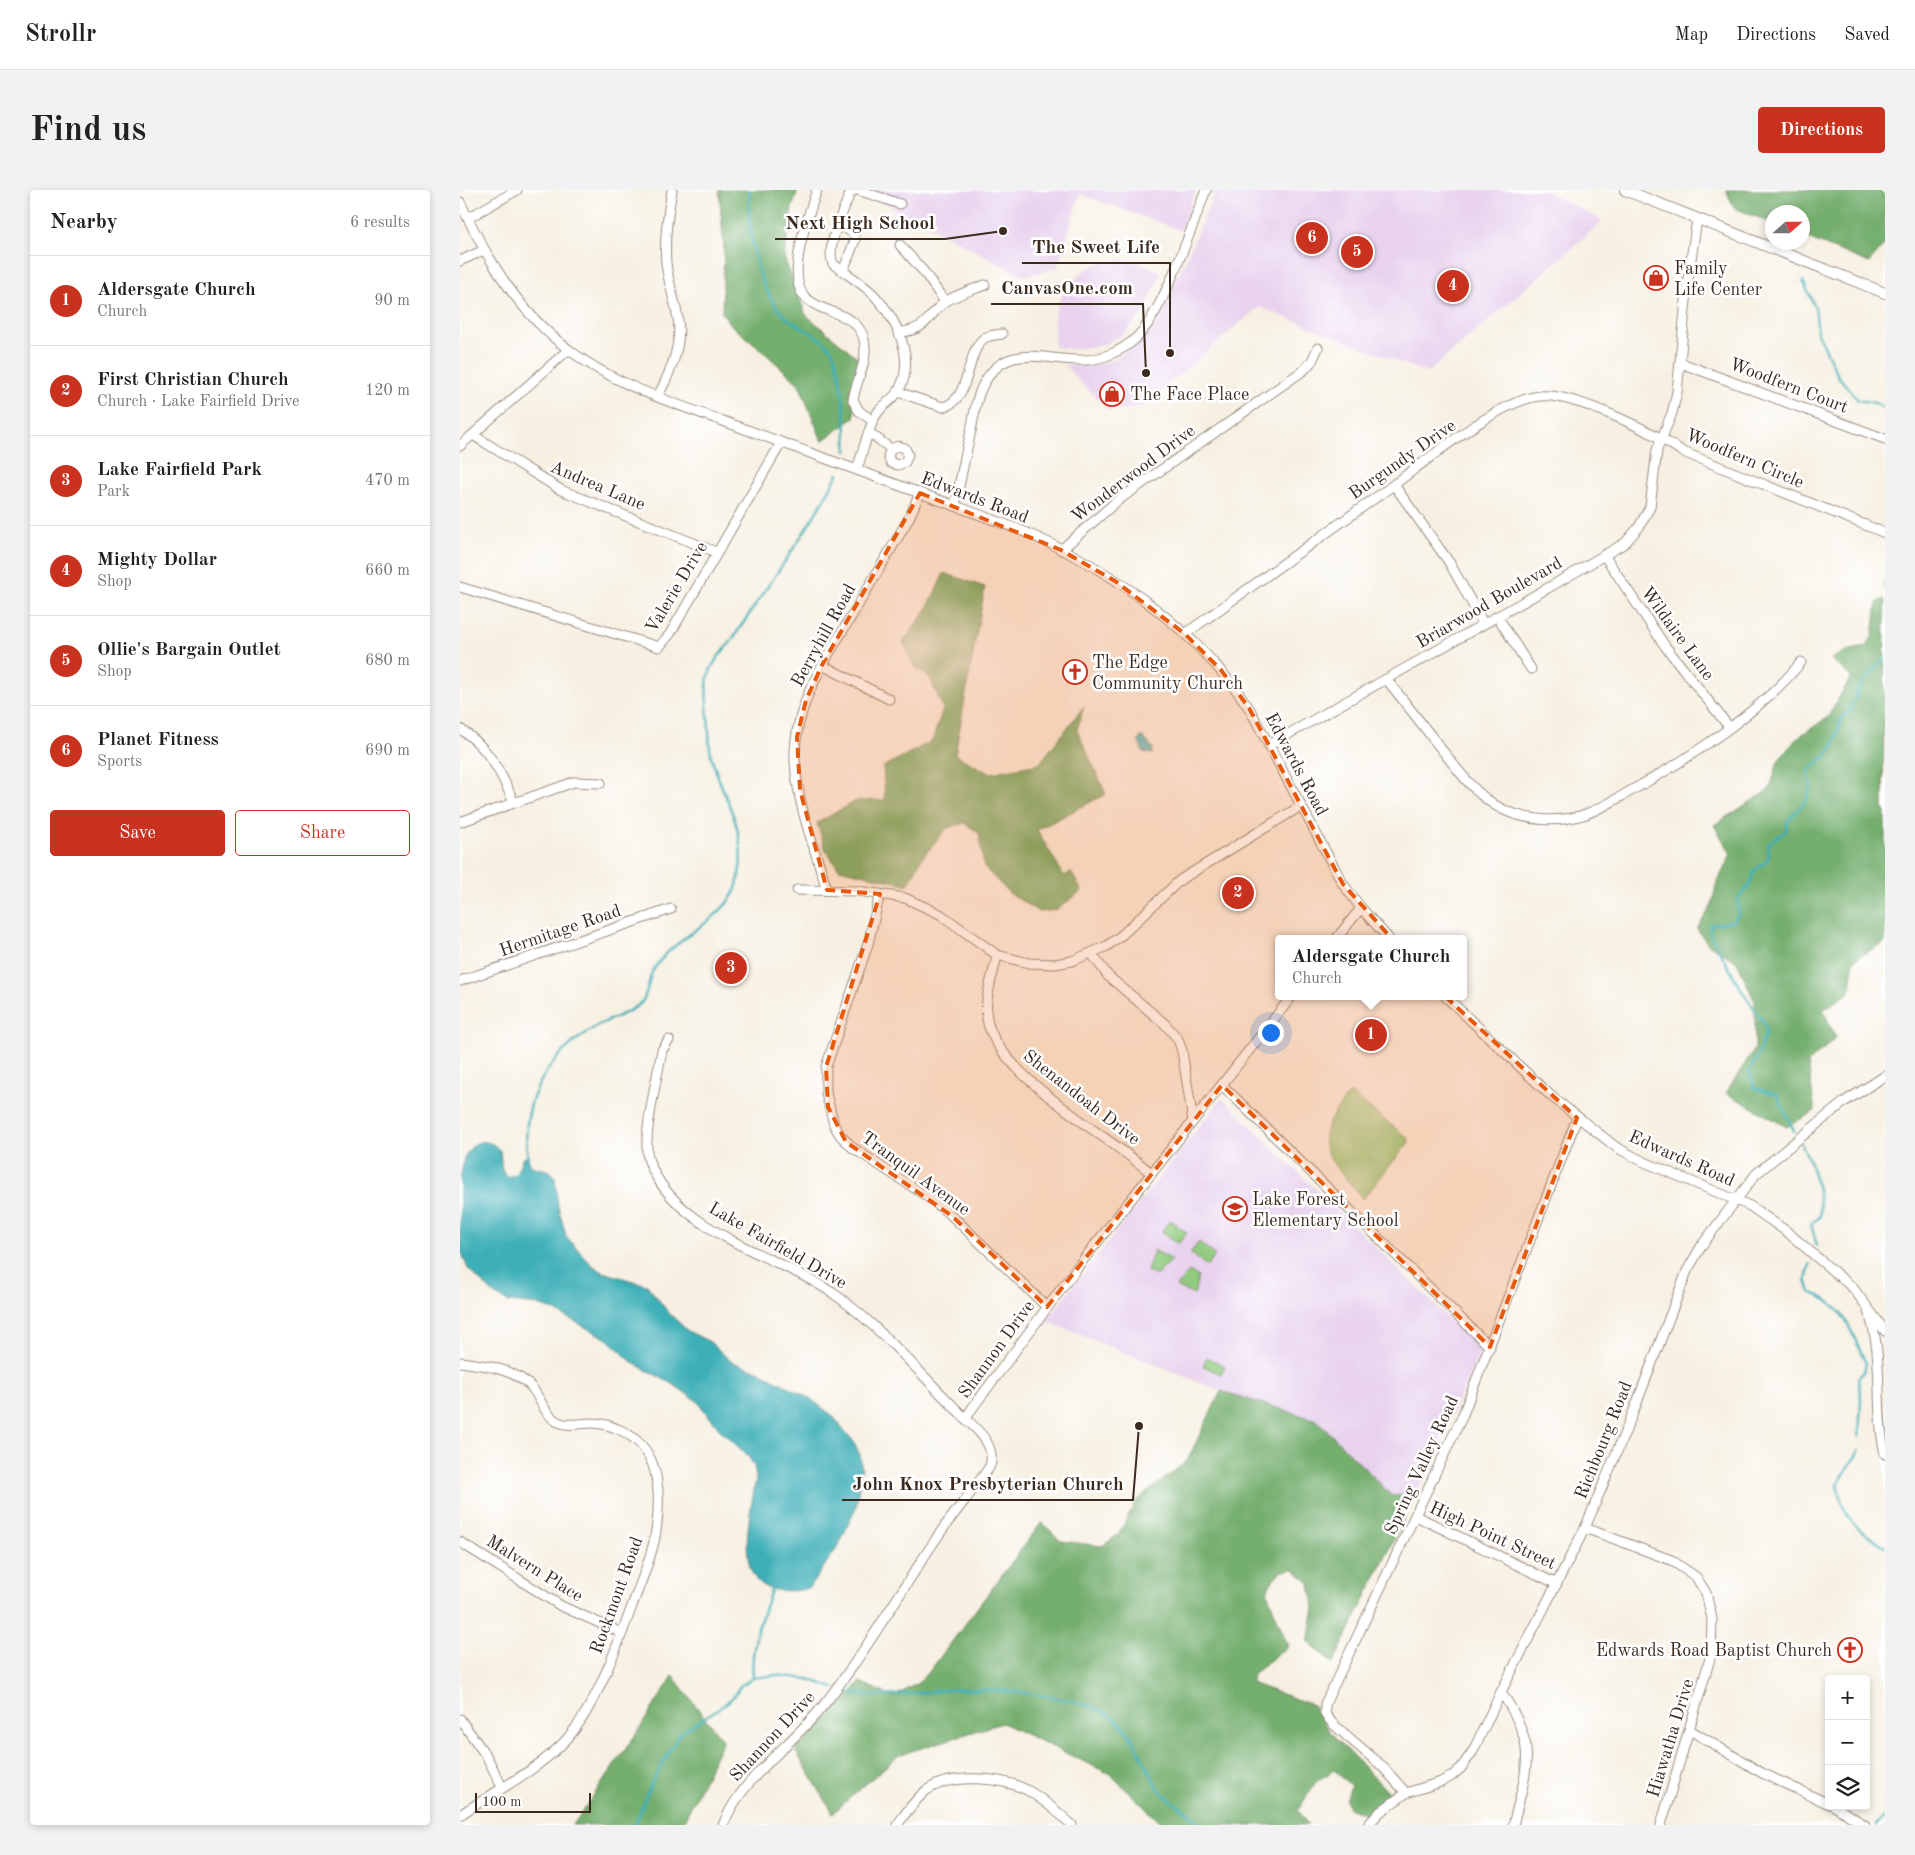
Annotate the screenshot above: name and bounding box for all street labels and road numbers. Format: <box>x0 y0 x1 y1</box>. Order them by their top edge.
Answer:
street label: Woodfern Court <box>1727 355 1850 417</box>
street label: Burgundy Drive <box>1346 416 1459 503</box>
street label: Wonderwood Drive <box>1068 422 1199 526</box>
street label: Woodfern Circle <box>1683 426 1806 492</box>
street label: Andrea Lane <box>547 458 648 514</box>
street label: Edwards Road <box>918 469 1031 527</box>
street label: Valerie Drive <box>643 539 711 636</box>
street label: Briarwood Boulevard <box>1414 554 1565 652</box>
street label: Berryhill Road <box>788 581 860 690</box>
street label: Wildaire Lane <box>1637 583 1717 684</box>
street label: Edwards Road <box>1261 710 1331 819</box>
street label: Hermitage Road <box>497 902 623 960</box>
street label: Shenandoah Drive <box>1020 1047 1143 1149</box>
street label: Tranquil Avenue <box>858 1128 973 1219</box>
street label: Edwards Road <box>1626 1128 1737 1190</box>
street label: Lake Fairfield Drive <box>705 1199 850 1293</box>
street label: Shannon Drive <box>955 1297 1038 1402</box>
street label: Richbourg Road <box>1572 1379 1636 1502</box>
street label: Spring Valley Road <box>1382 1393 1462 1538</box>
street label: High Point Street <box>1426 1499 1559 1573</box>
street label: Malvern Place <box>483 1532 586 1606</box>
street label: Rockmont Road <box>587 1534 647 1656</box>
street label: Hiawatha Drive <box>1644 1677 1698 1800</box>
street label: Shannon Drive <box>727 1688 819 1785</box>

